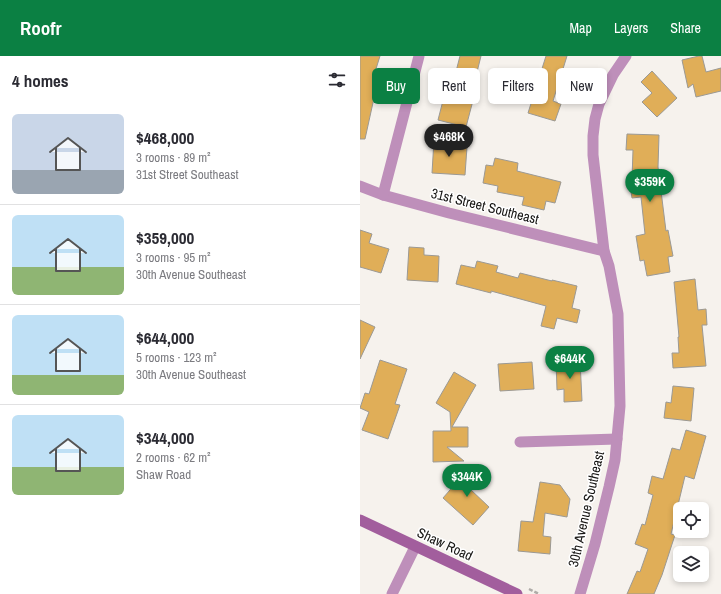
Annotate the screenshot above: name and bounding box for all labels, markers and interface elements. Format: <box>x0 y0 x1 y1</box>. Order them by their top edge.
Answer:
text: Roofr <box>20 15 62 41</box>
text: Map <box>570 19 592 37</box>
text: Layers <box>614 19 648 37</box>
text: Share <box>670 19 701 37</box>
chip: Buy <box>372 68 420 104</box>
chip: Rent <box>428 68 480 104</box>
chip: Filters <box>488 68 548 104</box>
chip: New <box>556 68 607 104</box>
text: 4 homes <box>12 69 69 92</box>
icon: filters <box>326 69 348 91</box>
pin: $468K <box>421 124 477 158</box>
text: $468,000 <box>136 126 194 149</box>
text: $468K <box>433 128 465 145</box>
icon: home <box>44 130 92 178</box>
text: 3 rooms · 89 m² <box>136 149 211 166</box>
text: 31st Street Southeast <box>136 166 239 183</box>
pin: $359K <box>622 169 678 203</box>
text: $359K <box>634 173 666 190</box>
street label: 31st Street Southeast <box>429 184 541 228</box>
text: $359,000 <box>136 226 194 249</box>
icon: home <box>44 231 92 279</box>
text: 3 rooms · 95 m² <box>136 249 211 266</box>
text: 30th Avenue Southeast <box>136 266 246 283</box>
text: $644,000 <box>136 326 194 349</box>
icon: home <box>44 331 92 379</box>
pin: $644K <box>542 346 598 380</box>
text: 5 rooms · 123 m² <box>136 349 217 366</box>
text: $644K <box>554 350 586 367</box>
text: 30th Avenue Southeast <box>136 366 246 383</box>
text: $344,000 <box>136 426 194 449</box>
icon: home <box>44 431 92 479</box>
text: 2 rooms · 62 m² <box>136 449 211 466</box>
street label: 30th Avenue Southeast <box>564 449 608 569</box>
pin: $344K <box>439 464 495 498</box>
text: Shaw Road <box>136 466 191 483</box>
text: $344K <box>451 468 483 485</box>
map controls <box>673 502 709 582</box>
button: locate <box>673 502 709 538</box>
street label: Shaw Road <box>414 523 476 565</box>
button: layers <box>673 546 709 582</box>

